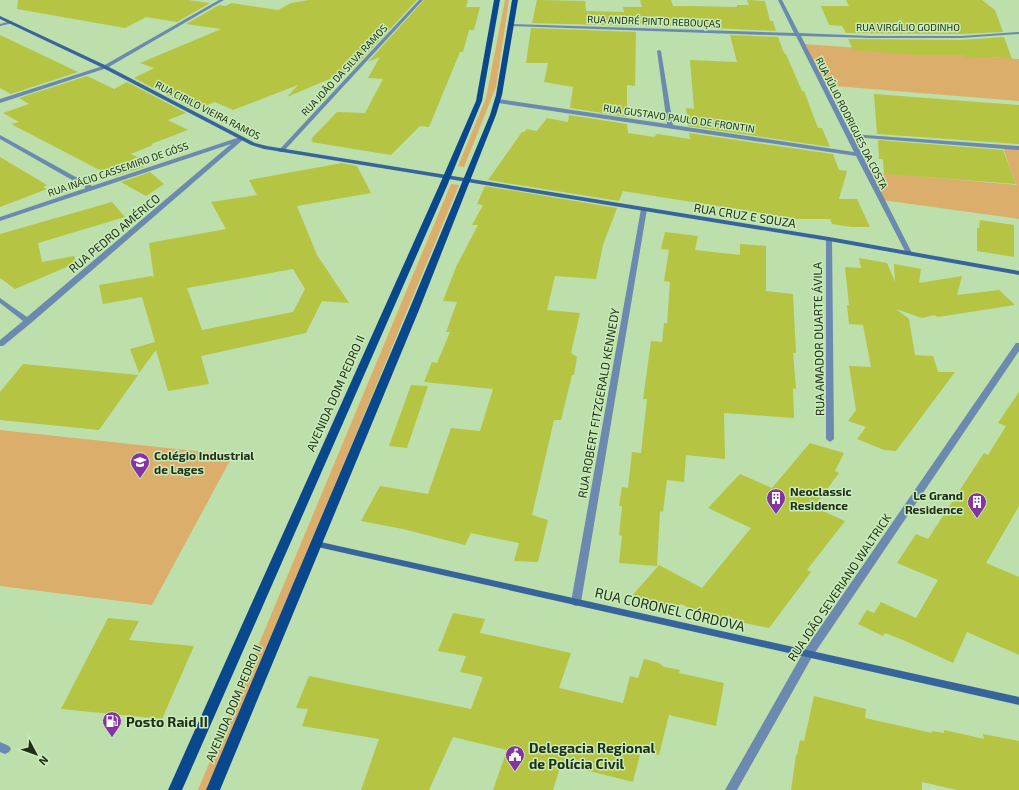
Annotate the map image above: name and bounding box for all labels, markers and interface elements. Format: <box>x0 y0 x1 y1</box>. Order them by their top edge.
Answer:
street label: RUA ANDRÉ PINTO REBOUÇAS <box>587 13 721 30</box>
street label: RUA JOÃO DA SILVA RAMOS <box>298 21 390 118</box>
street label: RUA VIRGÍLIO GODINHO <box>856 21 960 33</box>
street label: RUA JÚLIO RODRIGUES DA COSTA <box>813 55 891 192</box>
street label: RUA CIRILO VIEIRA RAMOS <box>153 78 263 142</box>
street label: RUA GUSTAVO PAULO DE FRONTIN <box>602 101 756 135</box>
street label: RUA INÁCIO CASSEMIRO DE GÓSS <box>46 139 190 199</box>
street label: RUA PEDRO AMÉRICO <box>66 191 162 275</box>
street label: RUA CRUZ E SOUZA <box>693 200 798 230</box>
street label: RUA AMADOR DUARTE ÁVILA <box>810 261 826 416</box>
street label: RUA ROBERT FITZGERALD KENNEDY <box>574 307 622 499</box>
street label: AVENIDA DOM PEDRO II <box>303 333 367 453</box>
place label: Colégio Industrial de Lages <box>154 448 254 476</box>
school or university icon: Colégio Industrial de Lages <box>129 451 151 479</box>
place label: Neoclassic Residence <box>790 484 852 512</box>
building icon: Neoclassic Residence <box>765 487 787 515</box>
place label: Le Grand Residence <box>905 488 963 516</box>
building icon: Le Grand Residence <box>966 491 988 519</box>
street label: RUA JOÃO SEVERIANO WALTRICK <box>784 511 894 663</box>
street label: RUA CORONEL CÓRDOVA <box>593 583 747 635</box>
street label: AVENIDA DOM PEDRO II <box>202 642 264 764</box>
fuel station icon: Posto Raid II <box>101 710 123 738</box>
place label: Posto Raid II <box>126 713 208 730</box>
north arrow <box>16 734 56 774</box>
place label: Delegacia Regional de Polícia Civil <box>529 739 656 772</box>
public building icon: Delegacia Regional de Polícia Civil <box>504 744 526 772</box>
text: N <box>36 754 51 768</box>

